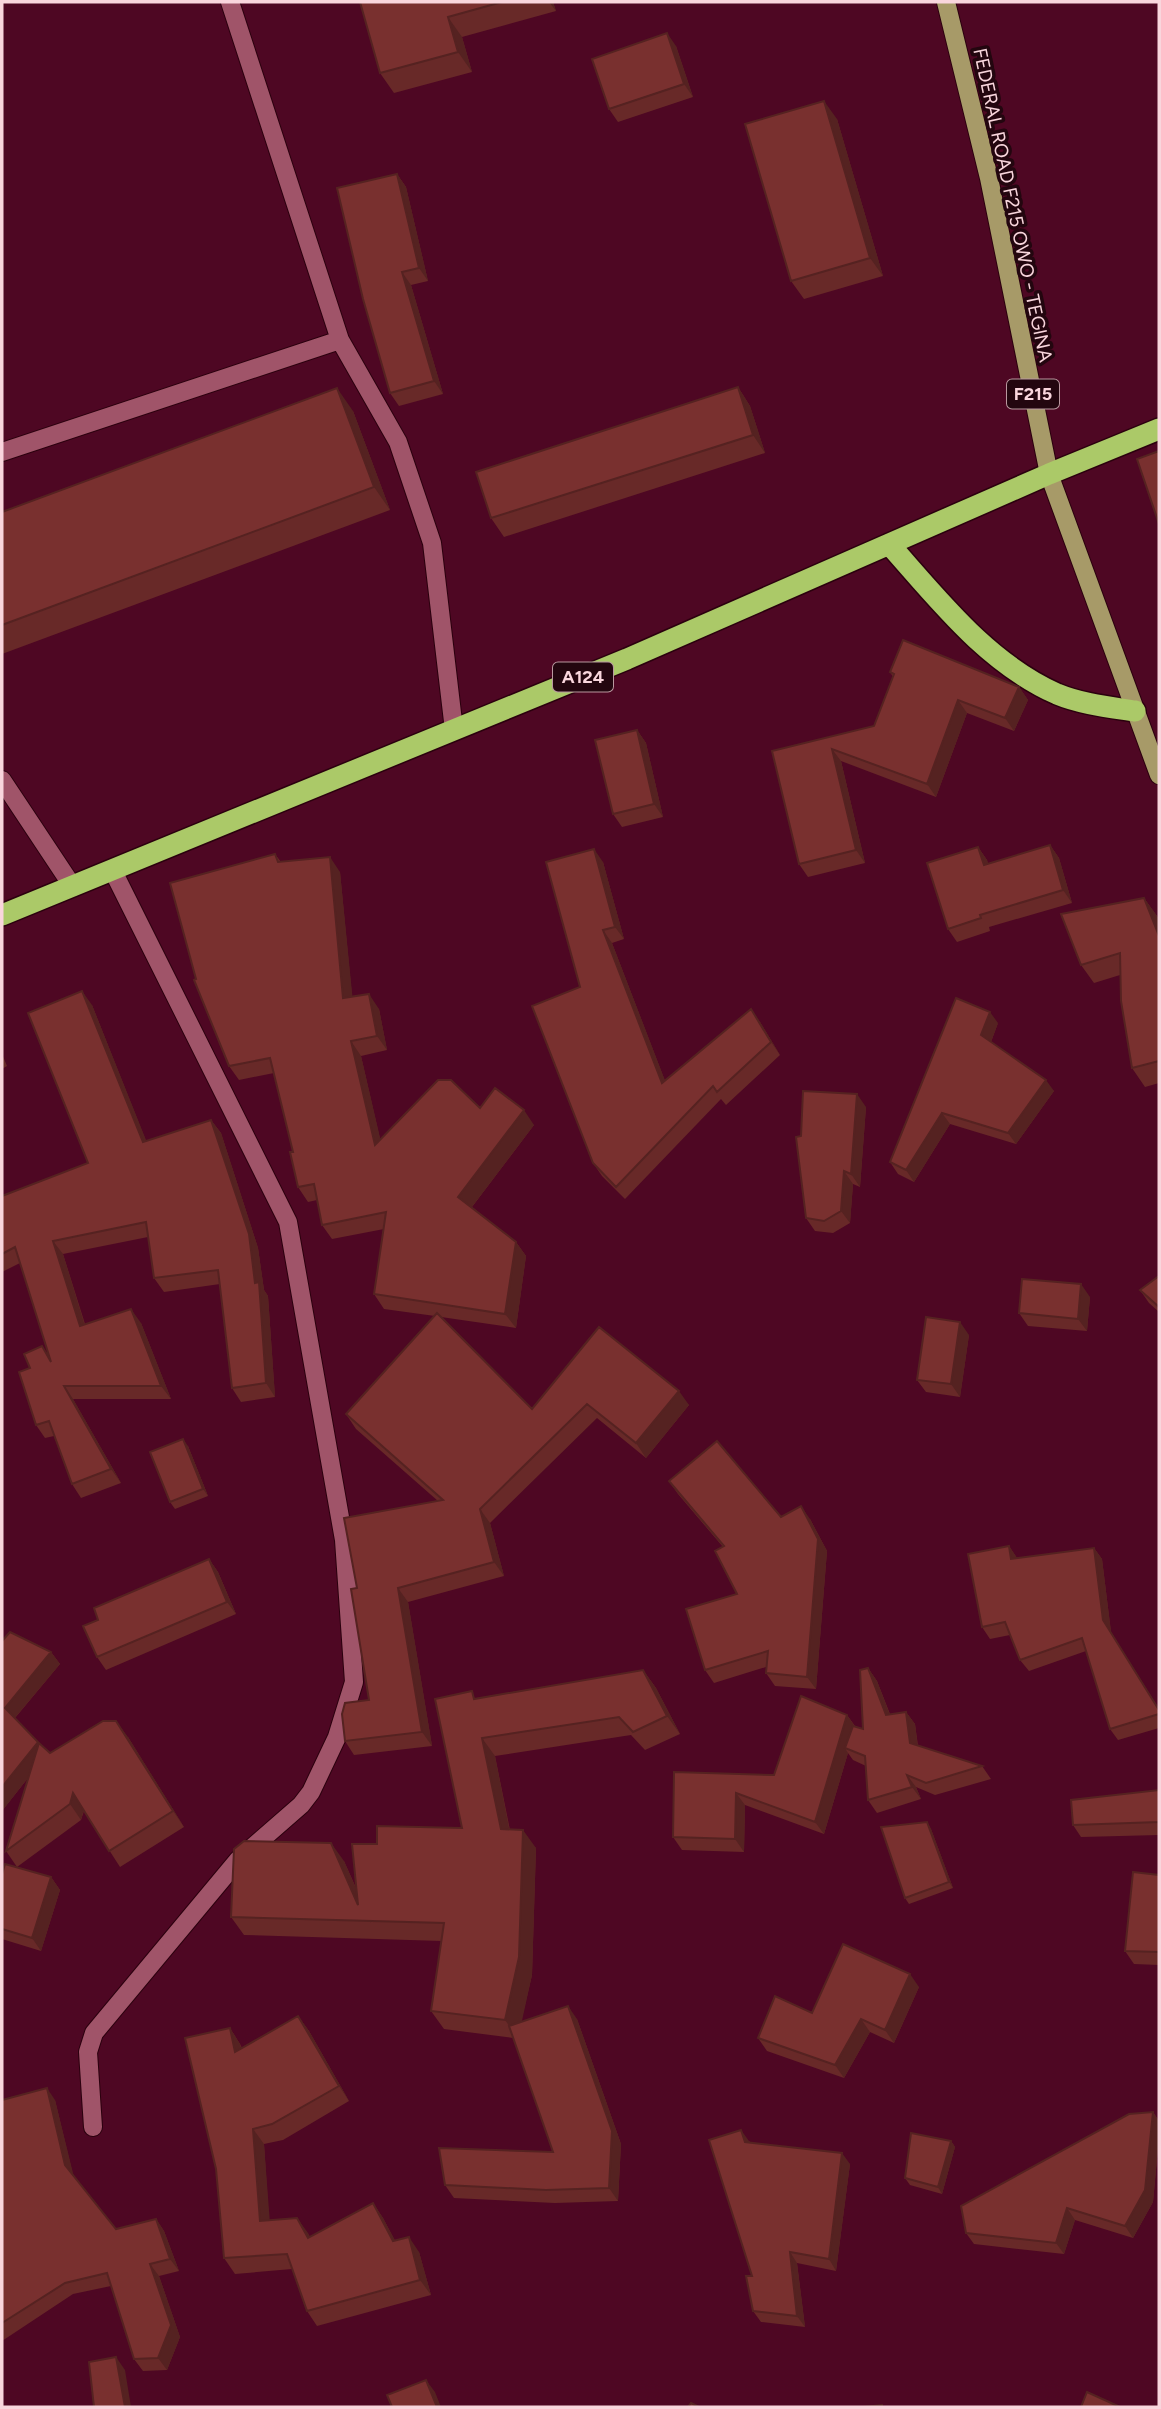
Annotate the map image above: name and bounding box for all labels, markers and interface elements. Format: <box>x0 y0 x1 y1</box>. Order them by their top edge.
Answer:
street label: FEDERAL ROAD F215 OWO - TEGINA <box>968 46 1058 364</box>
road number: F215 <box>1007 380 1059 408</box>
road number: A124 <box>553 662 613 692</box>

